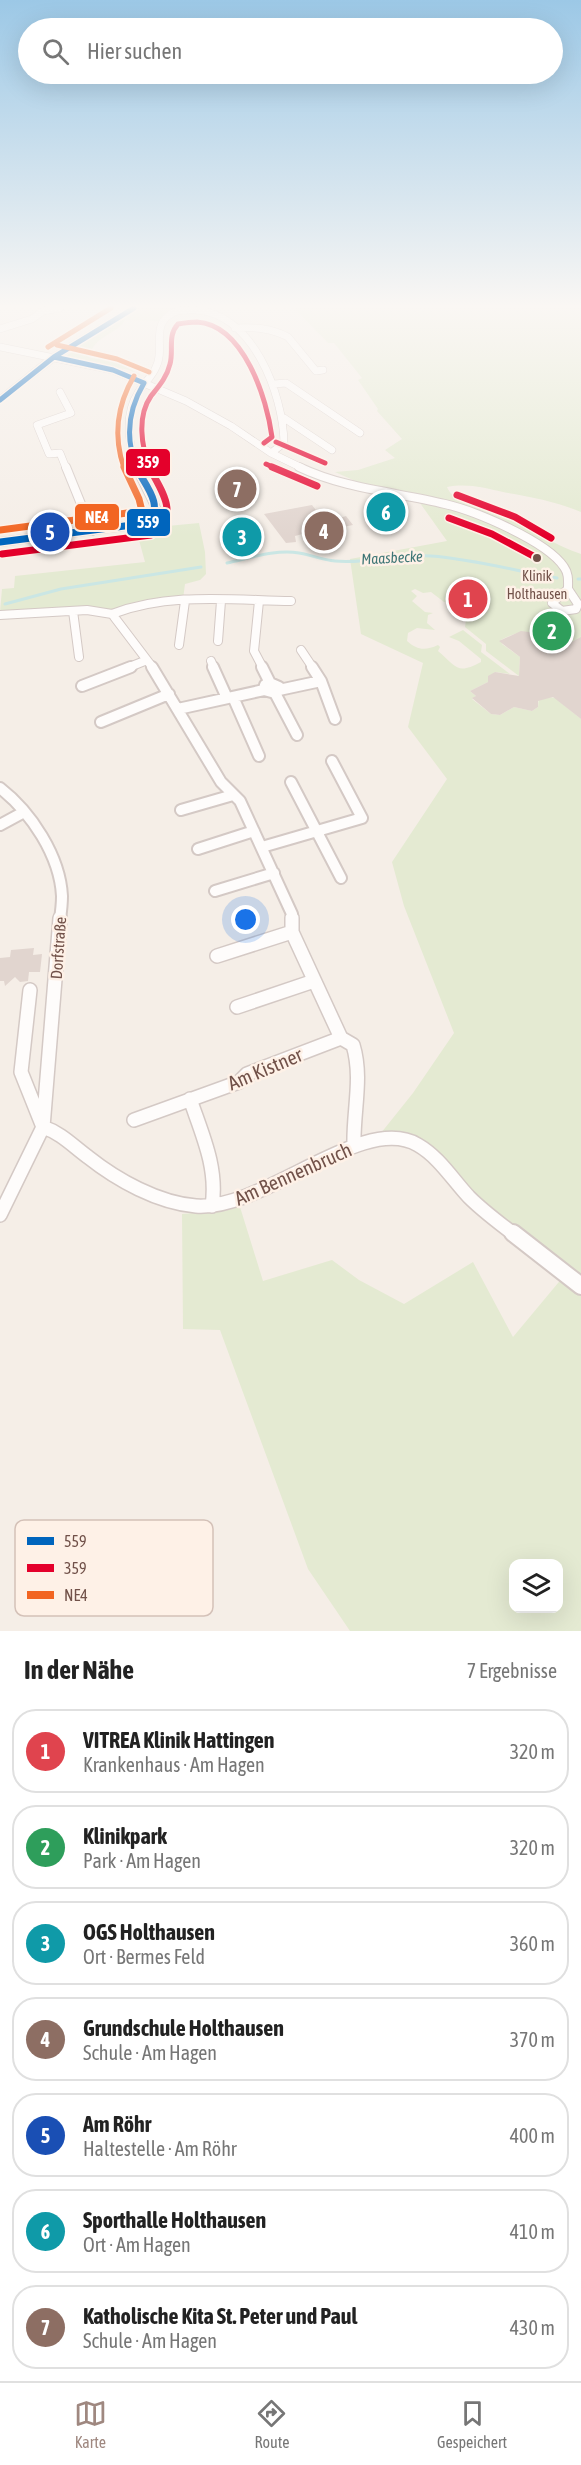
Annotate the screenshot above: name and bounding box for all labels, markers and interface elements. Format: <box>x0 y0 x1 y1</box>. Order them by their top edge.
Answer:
search box <box>18 18 563 84</box>
icon: search <box>39 35 72 68</box>
text: Hier suchen <box>87 38 182 64</box>
line badge: 359 <box>125 448 171 477</box>
text: 359 <box>137 453 160 471</box>
pin: 7 <box>218 466 256 512</box>
pin: 6 <box>366 490 406 534</box>
line badge: NE4 <box>74 503 120 531</box>
text: NE4 <box>85 508 109 526</box>
line badge: 559 <box>126 508 171 537</box>
pin: 4 <box>304 508 344 554</box>
pin: 5 <box>31 510 70 554</box>
text: 559 <box>137 513 160 531</box>
pin: 3 <box>222 514 262 560</box>
water label: Maasbecke <box>361 547 423 568</box>
marker: Klinik Holthausen <box>531 552 543 564</box>
place label: Klinik Holthausen <box>507 568 567 602</box>
pin: 1 <box>448 576 488 622</box>
pin: 2 <box>532 608 572 654</box>
your location <box>231 905 260 934</box>
street label: Dorfstraße <box>47 916 69 980</box>
street label: Am Kistner <box>224 1042 307 1095</box>
street label: Am Bennenbruch <box>231 1137 355 1210</box>
legend <box>15 1520 213 1616</box>
text: 559 <box>64 1532 87 1550</box>
text: 359 <box>64 1559 87 1577</box>
map controls <box>509 1559 563 1613</box>
button: layers <box>509 1559 563 1613</box>
text: NE4 <box>64 1586 88 1604</box>
text: In der Nähe <box>24 1655 134 1685</box>
text: 7 Ergebnisse <box>467 1659 557 1682</box>
text: VITREA Klinik Hattingen <box>83 1727 274 1753</box>
text: 1 <box>41 1740 50 1763</box>
text: 320 m <box>510 1740 555 1763</box>
text: Krankenhaus · Am Hagen <box>83 1753 265 1776</box>
text: Klinikpark <box>83 1823 167 1849</box>
text: 2 <box>41 1836 50 1859</box>
text: 320 m <box>510 1836 555 1859</box>
text: Park · Am Hagen <box>83 1849 201 1872</box>
text: OGS Holthausen <box>83 1919 215 1945</box>
text: 3 <box>41 1932 50 1955</box>
text: 360 m <box>510 1932 555 1955</box>
text: Ort · Bermes Feld <box>83 1945 205 1968</box>
text: Grundschule Holthausen <box>83 2015 284 2041</box>
text: 4 <box>41 2028 50 2051</box>
text: 370 m <box>510 2028 555 2051</box>
text: Schule · Am Hagen <box>83 2041 217 2064</box>
text: Am Röhr <box>83 2111 151 2137</box>
text: 5 <box>41 2124 50 2147</box>
text: 400 m <box>510 2124 555 2147</box>
text: Haltestelle · Am Röhr <box>83 2137 237 2160</box>
text: Sporthalle Holthausen <box>83 2207 266 2233</box>
text: 6 <box>41 2220 50 2243</box>
text: 410 m <box>510 2220 555 2243</box>
text: Ort · Am Hagen <box>83 2233 191 2256</box>
text: Katholische Kita St. Peter und Paul <box>83 2303 357 2329</box>
text: 7 <box>41 2316 50 2339</box>
text: 430 m <box>510 2316 555 2339</box>
text: Schule · Am Hagen <box>83 2329 217 2352</box>
tab: Karte <box>74 2397 107 2451</box>
tab: Route <box>254 2397 289 2451</box>
tab: Gespeichert <box>437 2397 507 2451</box>

